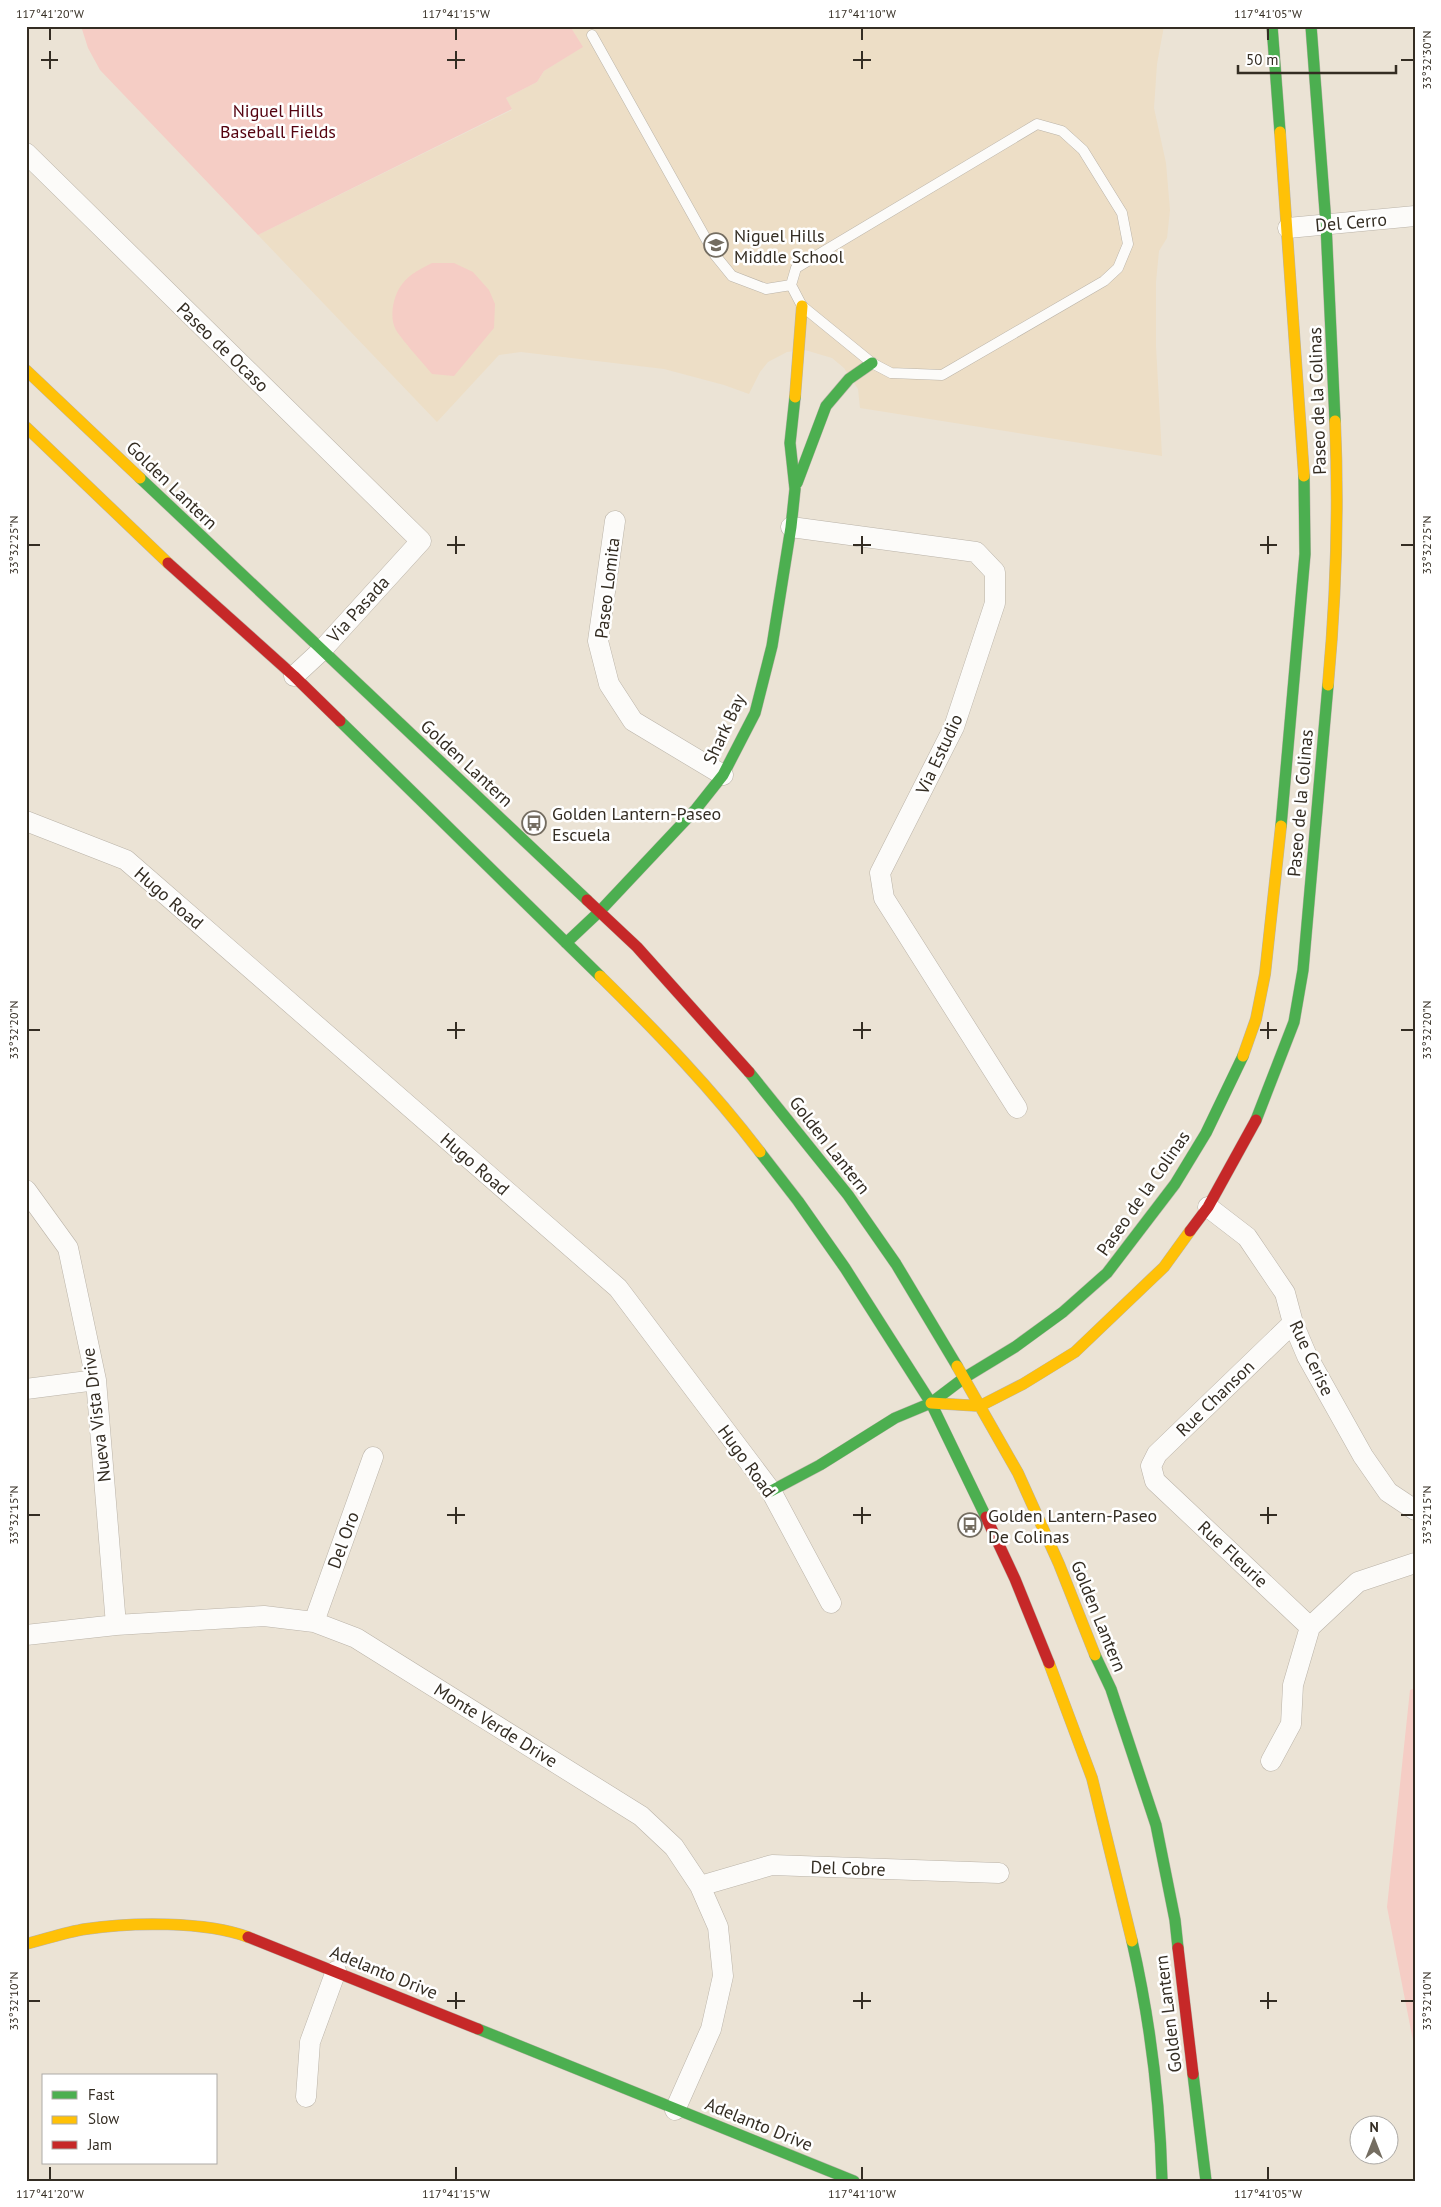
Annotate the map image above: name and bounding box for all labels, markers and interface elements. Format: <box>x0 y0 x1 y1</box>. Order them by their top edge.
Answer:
text: 117°41'20"W <box>16 6 84 21</box>
text: 117°41'15"W <box>422 6 490 21</box>
text: 117°41'10"W <box>828 6 896 21</box>
text: 117°41'05"W <box>1234 6 1302 21</box>
text: 33°32'30"N <box>1419 30 1434 90</box>
scale bar <box>1238 42 1396 74</box>
text: 50 m <box>1246 50 1279 69</box>
park label: Niguel Hills Baseball Fields <box>220 99 336 143</box>
street label: Del Cerro <box>1314 207 1388 237</box>
place label: Niguel Hills Middle School <box>734 224 844 268</box>
school or university icon: Niguel Hills Middle School <box>703 232 729 258</box>
street label: Paseo de Ocaso <box>172 297 274 397</box>
street label: Paseo de la Colinas <box>1303 327 1331 475</box>
street label: Golden Lantern <box>122 436 222 534</box>
text: 33°32'25"N <box>6 515 21 575</box>
text: 33°32'25"N <box>1419 515 1434 575</box>
street label: Paseo Lomita <box>589 536 625 640</box>
street label: Via Pasada <box>321 571 394 648</box>
street label: Shark Bay <box>698 690 751 768</box>
street label: Via Estudio <box>910 710 968 799</box>
street label: Golden Lantern <box>416 714 518 812</box>
street label: Paseo de la Colinas <box>1282 728 1318 878</box>
place label: Golden Lantern-Paseo Escuela <box>552 802 721 846</box>
bus stop icon: Golden Lantern-Paseo Escuela <box>521 810 547 836</box>
street label: Hugo Road <box>130 862 208 934</box>
text: 33°32'20"N <box>6 1000 21 1060</box>
text: 33°32'20"N <box>1419 1000 1434 1060</box>
street label: Golden Lantern <box>785 1091 875 1199</box>
street label: Paseo de la Colinas <box>1091 1126 1195 1260</box>
street label: Hugo Road <box>436 1128 514 1200</box>
street label: Rue Cerise <box>1285 1317 1339 1399</box>
street label: Nueva Vista Drive <box>76 1346 116 1484</box>
street label: Rue Chanson <box>1171 1355 1259 1441</box>
street label: Hugo Road <box>713 1420 781 1502</box>
text: 33°32'15"N <box>6 1485 21 1545</box>
text: 33°32'15"N <box>1419 1485 1434 1545</box>
place label: Golden Lantern-Paseo De Colinas <box>988 1504 1157 1548</box>
street label: Del Oro <box>322 1508 364 1572</box>
bus stop icon: Golden Lantern-Paseo De Colinas <box>957 1512 983 1538</box>
street label: Rue Fleurie <box>1193 1516 1273 1592</box>
street label: Golden Lantern <box>1066 1557 1132 1675</box>
street label: Monte Verde Drive <box>430 1678 562 1772</box>
street label: Del Cobre <box>810 1855 886 1881</box>
street label: Adelanto Drive <box>327 1940 441 2004</box>
street label: Golden Lantern <box>1149 1954 1187 2074</box>
text: 33°32'10"N <box>6 1971 21 2031</box>
text: 33°32'10"N <box>1419 1971 1434 2031</box>
legend <box>42 2074 218 2164</box>
text: Fast <box>88 2085 115 2104</box>
street label: Adelanto Drive <box>702 2092 816 2156</box>
text: Slow <box>88 2109 119 2128</box>
north arrow <box>1348 2114 1398 2164</box>
text: N <box>1369 2118 1379 2136</box>
text: Jam <box>87 2135 112 2154</box>
text: 117°41'20"W <box>16 2186 84 2201</box>
text: 117°41'15"W <box>422 2186 490 2201</box>
text: 117°41'10"W <box>828 2186 896 2201</box>
text: 117°41'05"W <box>1234 2186 1302 2201</box>

